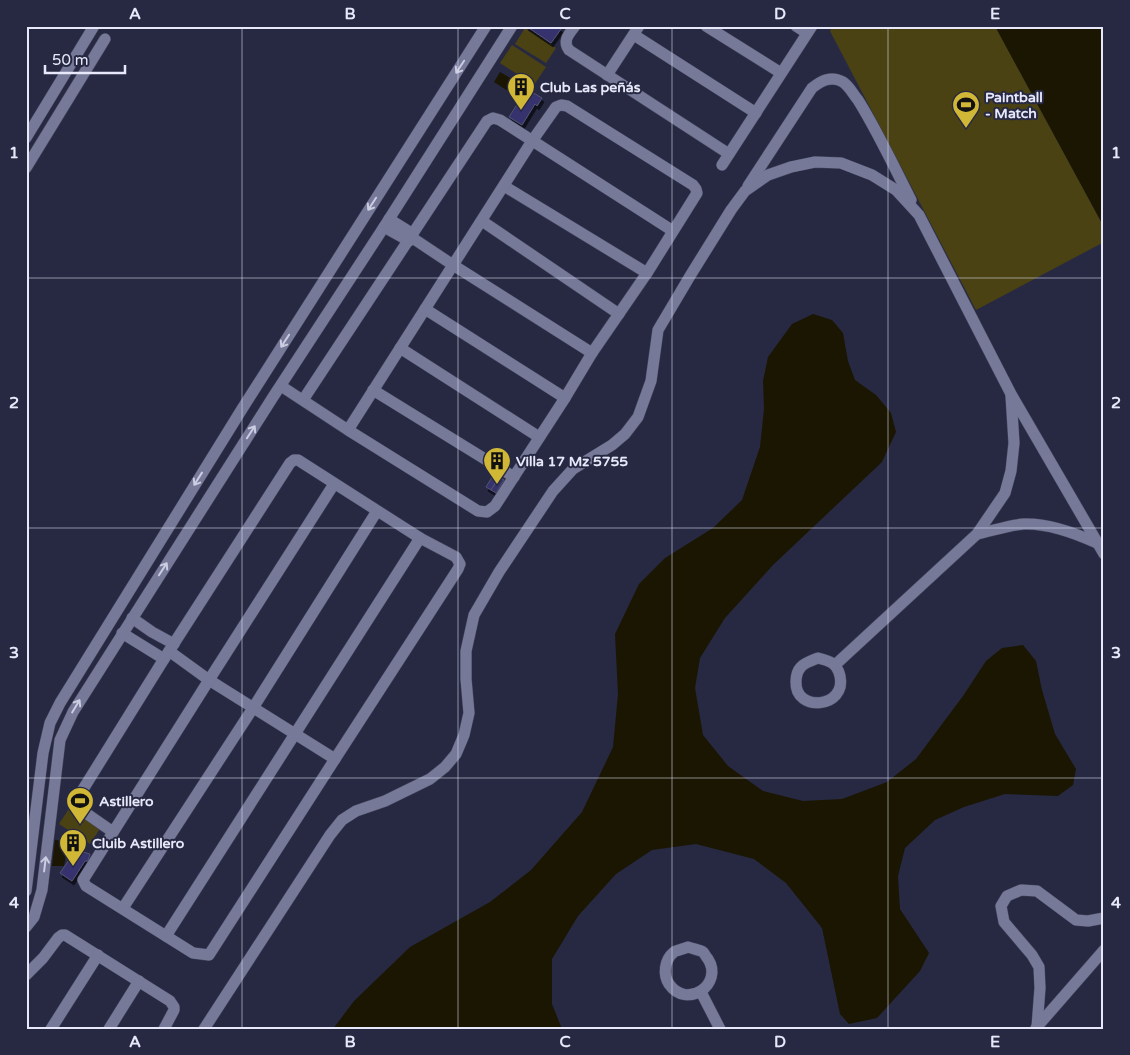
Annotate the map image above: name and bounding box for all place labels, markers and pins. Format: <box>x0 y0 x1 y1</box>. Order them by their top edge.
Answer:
building icon: Club Las peñás <box>506 72 536 111</box>
place label: Club Las peñás <box>540 79 641 96</box>
place label: Paintball - Match <box>985 89 1043 122</box>
sports icon: Paintball - Match <box>951 90 981 129</box>
building icon: Villa 17 Mz 5755 <box>482 446 512 485</box>
place label: Villa 17 Mz 5755 <box>516 453 628 470</box>
sports icon: Astillero <box>65 786 95 825</box>
place label: Astillero <box>99 793 154 810</box>
building icon: Cluib Astillero <box>58 828 88 867</box>
place label: Cluib Astillero <box>92 835 185 852</box>

